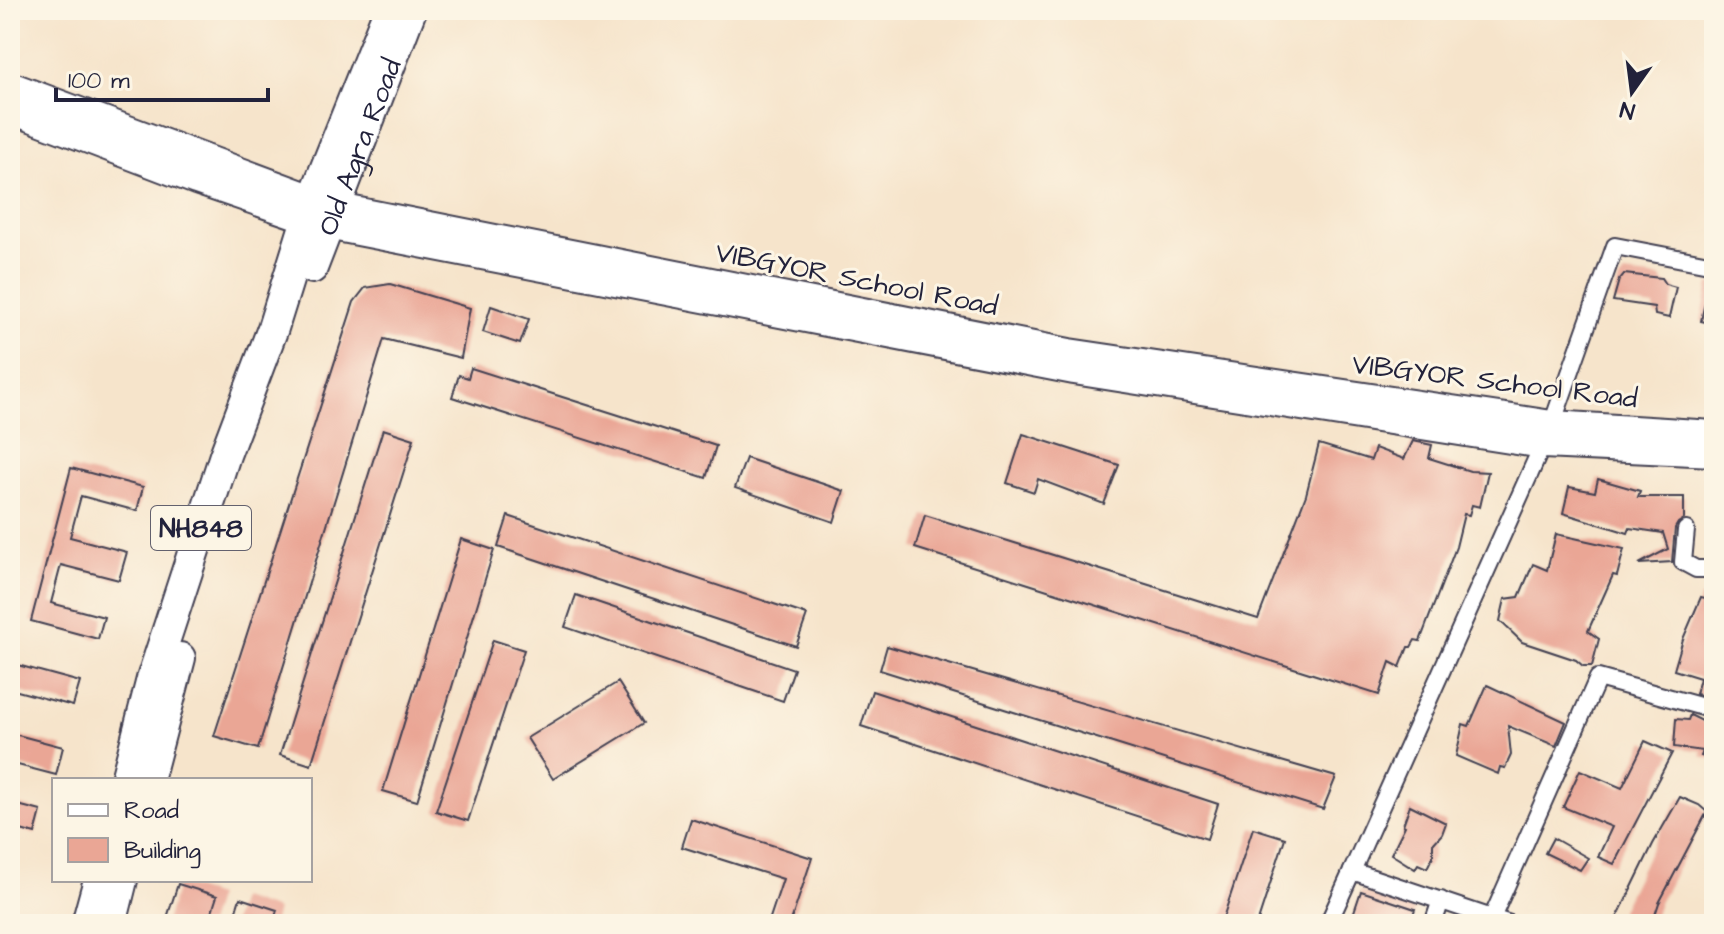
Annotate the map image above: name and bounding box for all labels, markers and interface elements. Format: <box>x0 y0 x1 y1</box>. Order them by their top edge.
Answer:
scale bar <box>56 52 268 102</box>
north arrow <box>1592 52 1672 132</box>
street label: Old Agra Road <box>308 53 412 241</box>
text: 100 m <box>68 64 130 98</box>
text: N <box>1617 93 1638 127</box>
street label: VIBGYOR School Road <box>712 233 1001 326</box>
street label: VIBGYOR School Road <box>1350 345 1640 418</box>
road number: NH848 <box>151 506 251 550</box>
legend <box>52 778 312 882</box>
text: Road <box>124 794 179 828</box>
text: Building <box>124 834 201 869</box>

